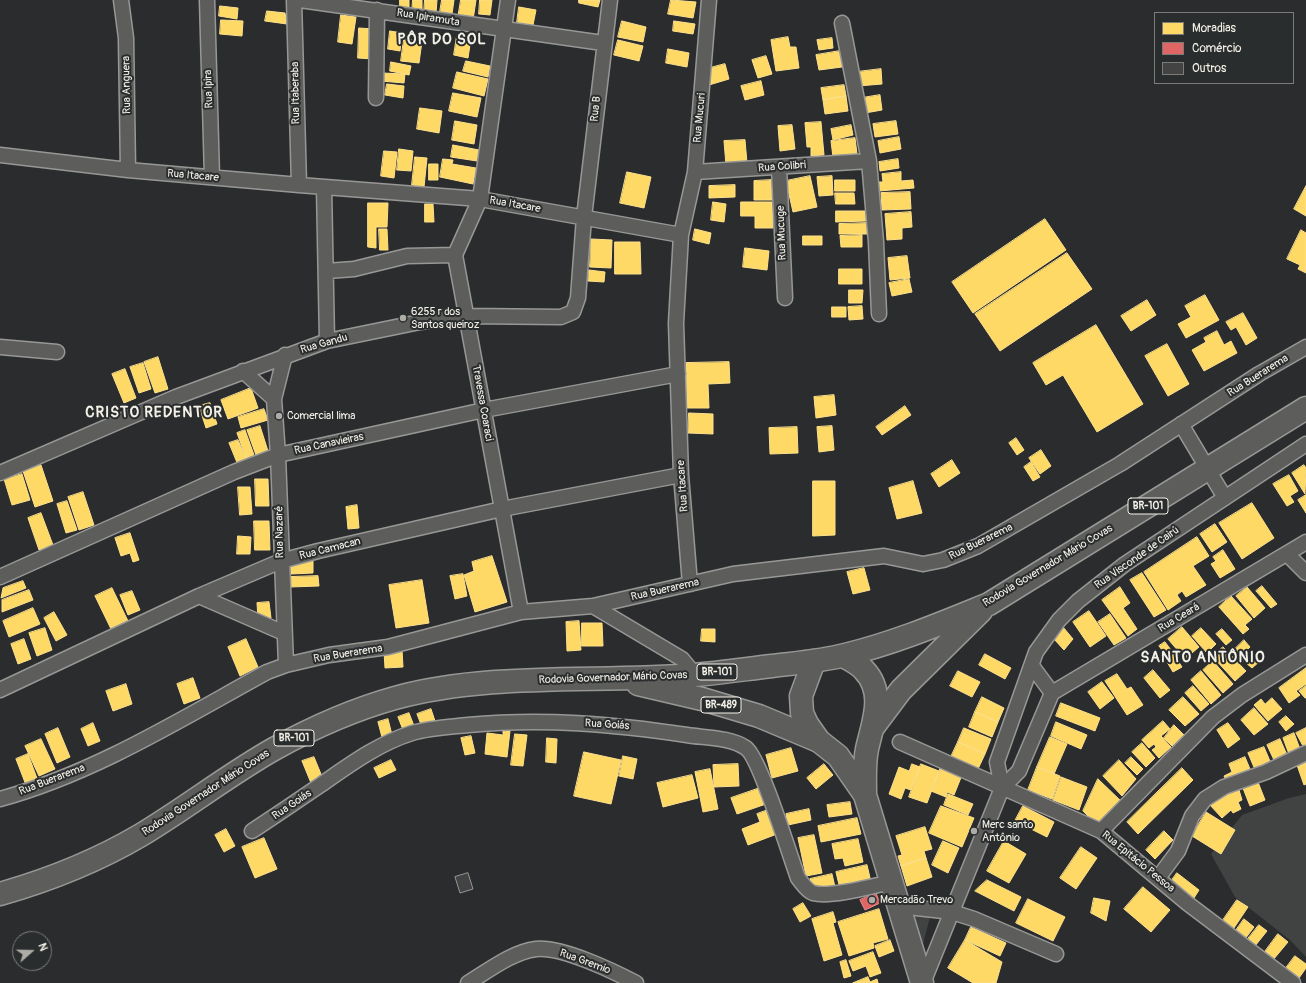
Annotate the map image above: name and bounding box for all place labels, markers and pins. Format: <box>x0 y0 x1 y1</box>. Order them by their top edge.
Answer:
place label: 6255 r dos Santos queiroz <box>411 305 479 331</box>
marker: 6255 r dos Santos queiroz <box>398 313 408 323</box>
place label: Comercial lima <box>287 409 355 423</box>
marker: Comercial lima <box>274 411 284 421</box>
place label: Merc santo Antônio <box>982 818 1033 844</box>
marker: Merc santo Antônio <box>969 826 979 836</box>
place label: Mercadão Trevo <box>880 893 953 907</box>
marker: Mercadão Trevo <box>867 895 877 905</box>

